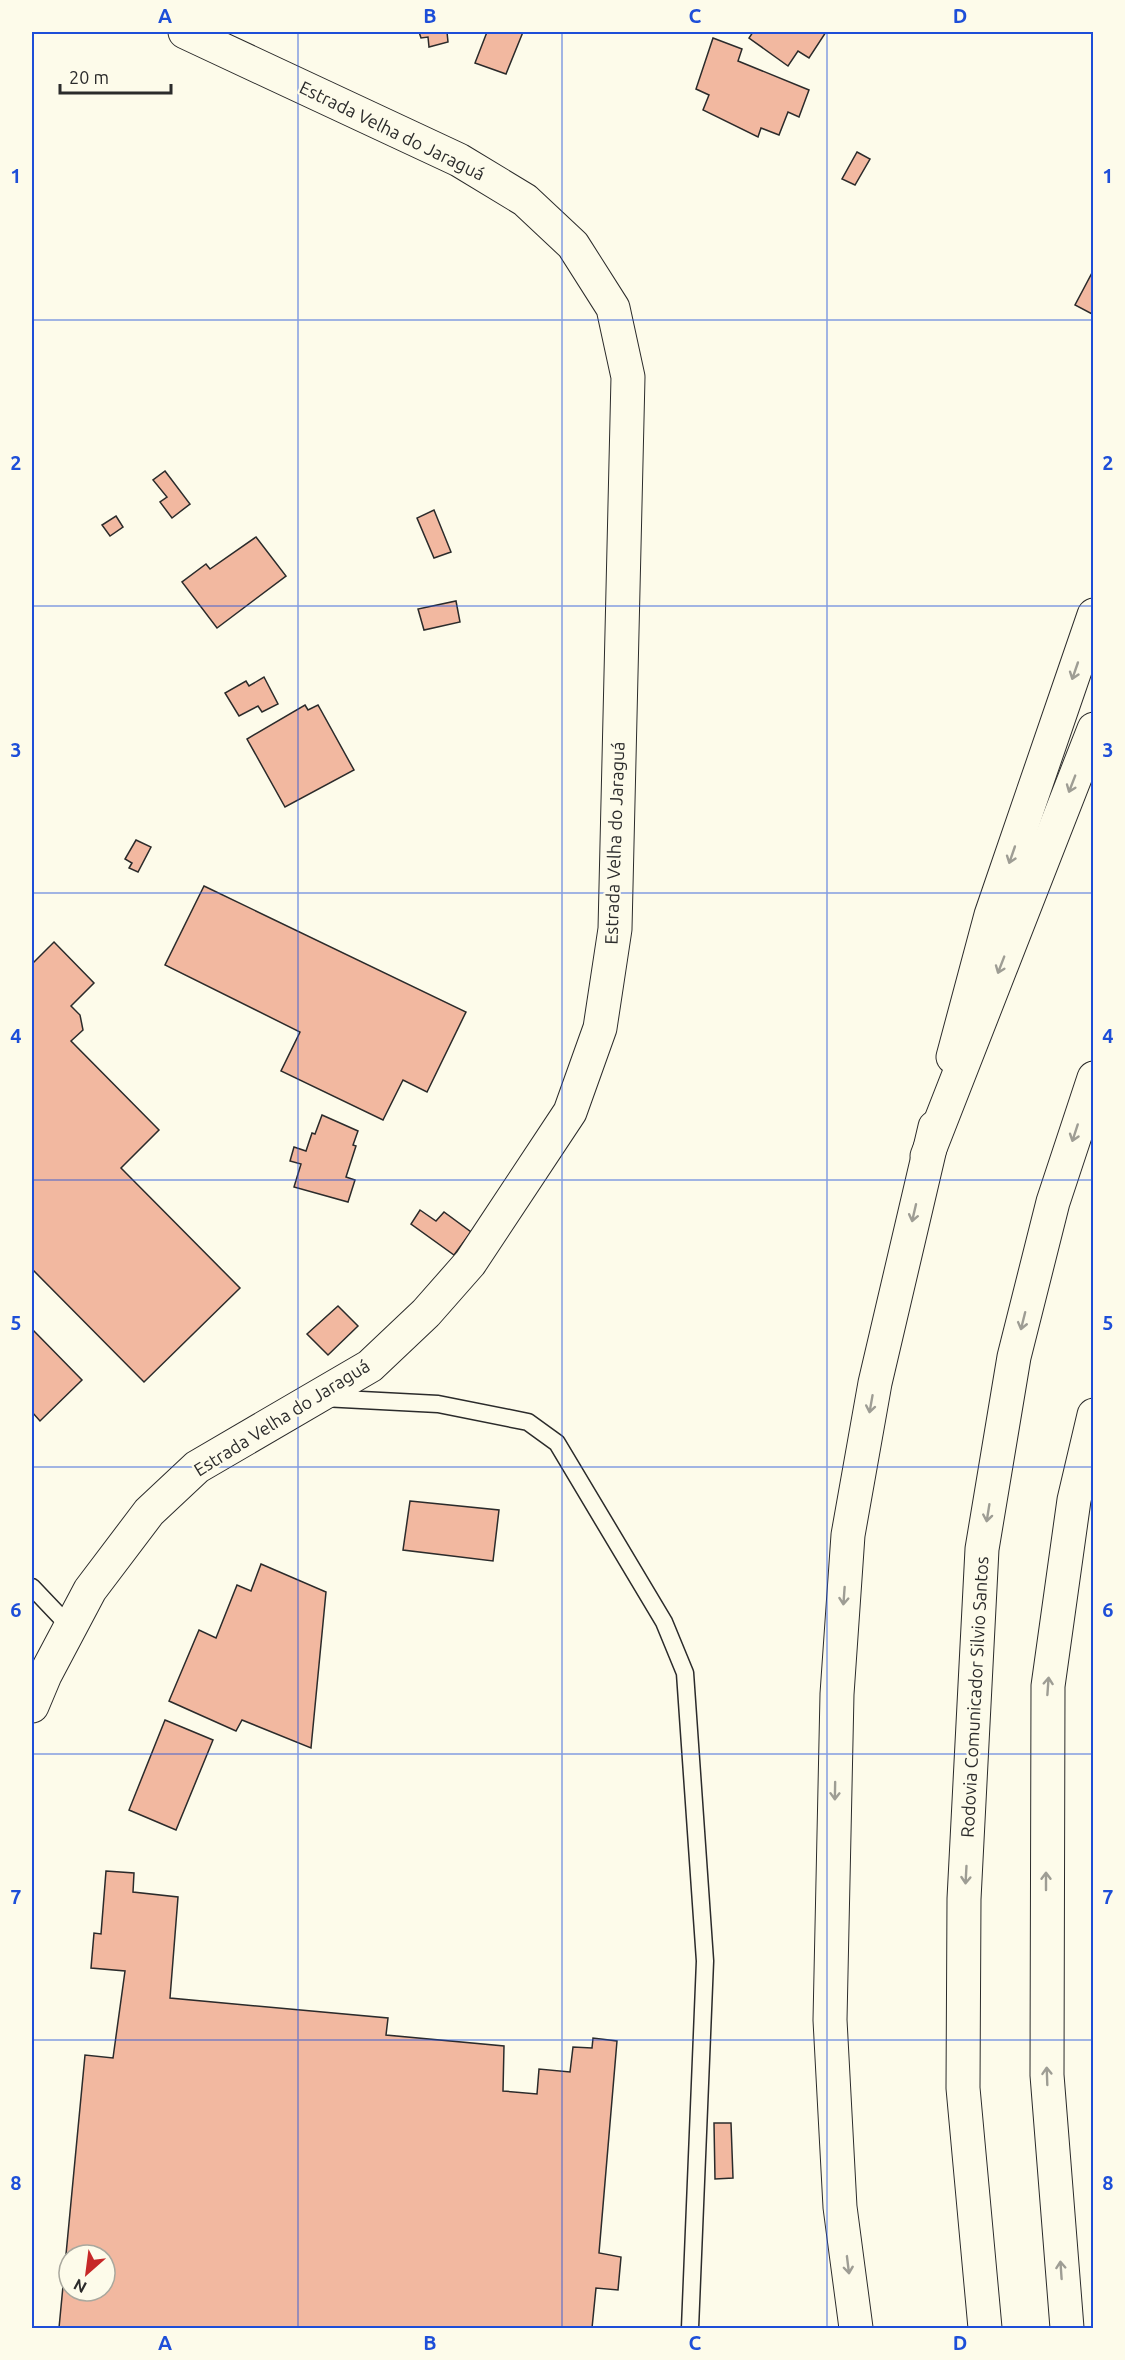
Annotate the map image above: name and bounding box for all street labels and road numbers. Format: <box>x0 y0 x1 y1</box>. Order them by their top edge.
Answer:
street label: Estrada Velha do Jaraguá <box>297 77 488 184</box>
street label: Estrada Velha do Jaraguá <box>600 741 628 945</box>
street label: Estrada Velha do Jaraguá <box>190 1355 373 1479</box>
street label: Rodovia Comunicador Silvio Santos <box>957 1556 991 1838</box>

